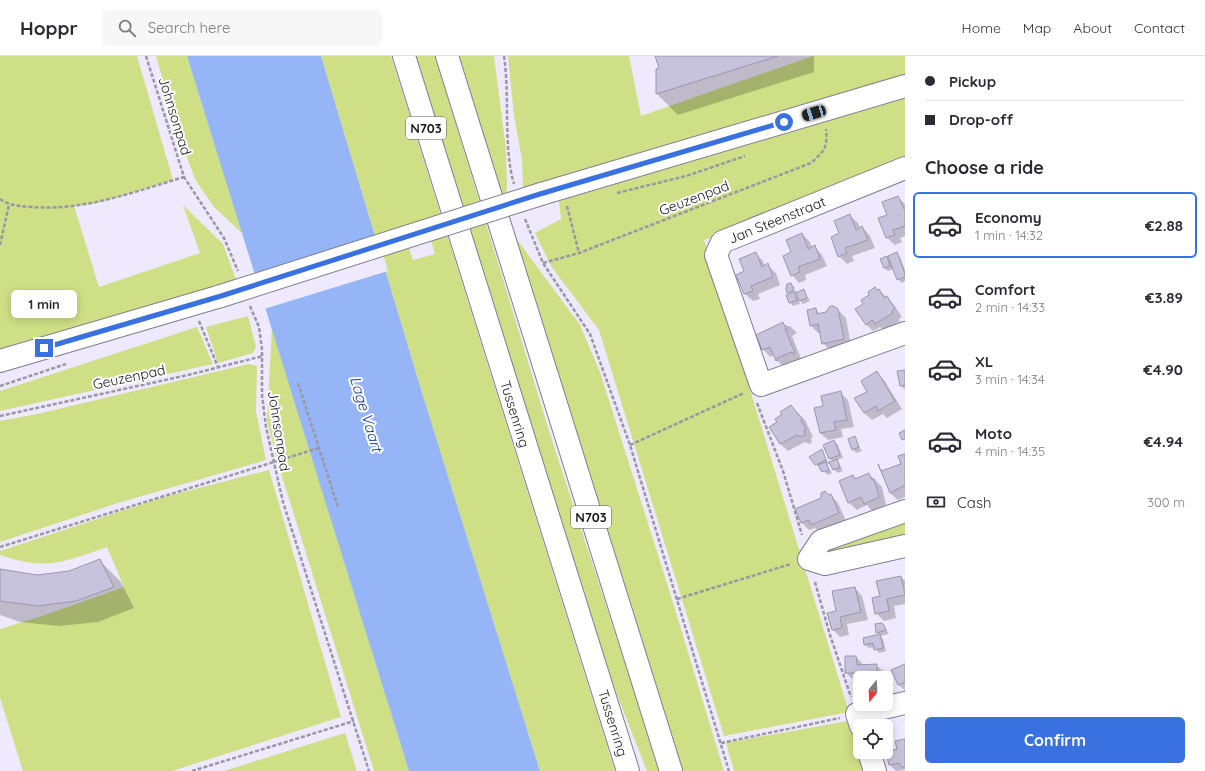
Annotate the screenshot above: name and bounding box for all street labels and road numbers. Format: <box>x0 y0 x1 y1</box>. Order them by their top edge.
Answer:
street label: Johnsonpad <box>155 75 195 157</box>
road number: N703 <box>406 117 446 139</box>
street label: Geuzenpad <box>656 176 732 220</box>
street label: Jan Steenstraat <box>726 192 828 248</box>
street label: Geuzenpad <box>91 361 167 393</box>
street label: Tussenring <box>496 378 534 450</box>
street label: Johnsonpad <box>264 390 294 472</box>
road number: N703 <box>571 506 611 528</box>
street label: Tussenring <box>594 687 632 759</box>

